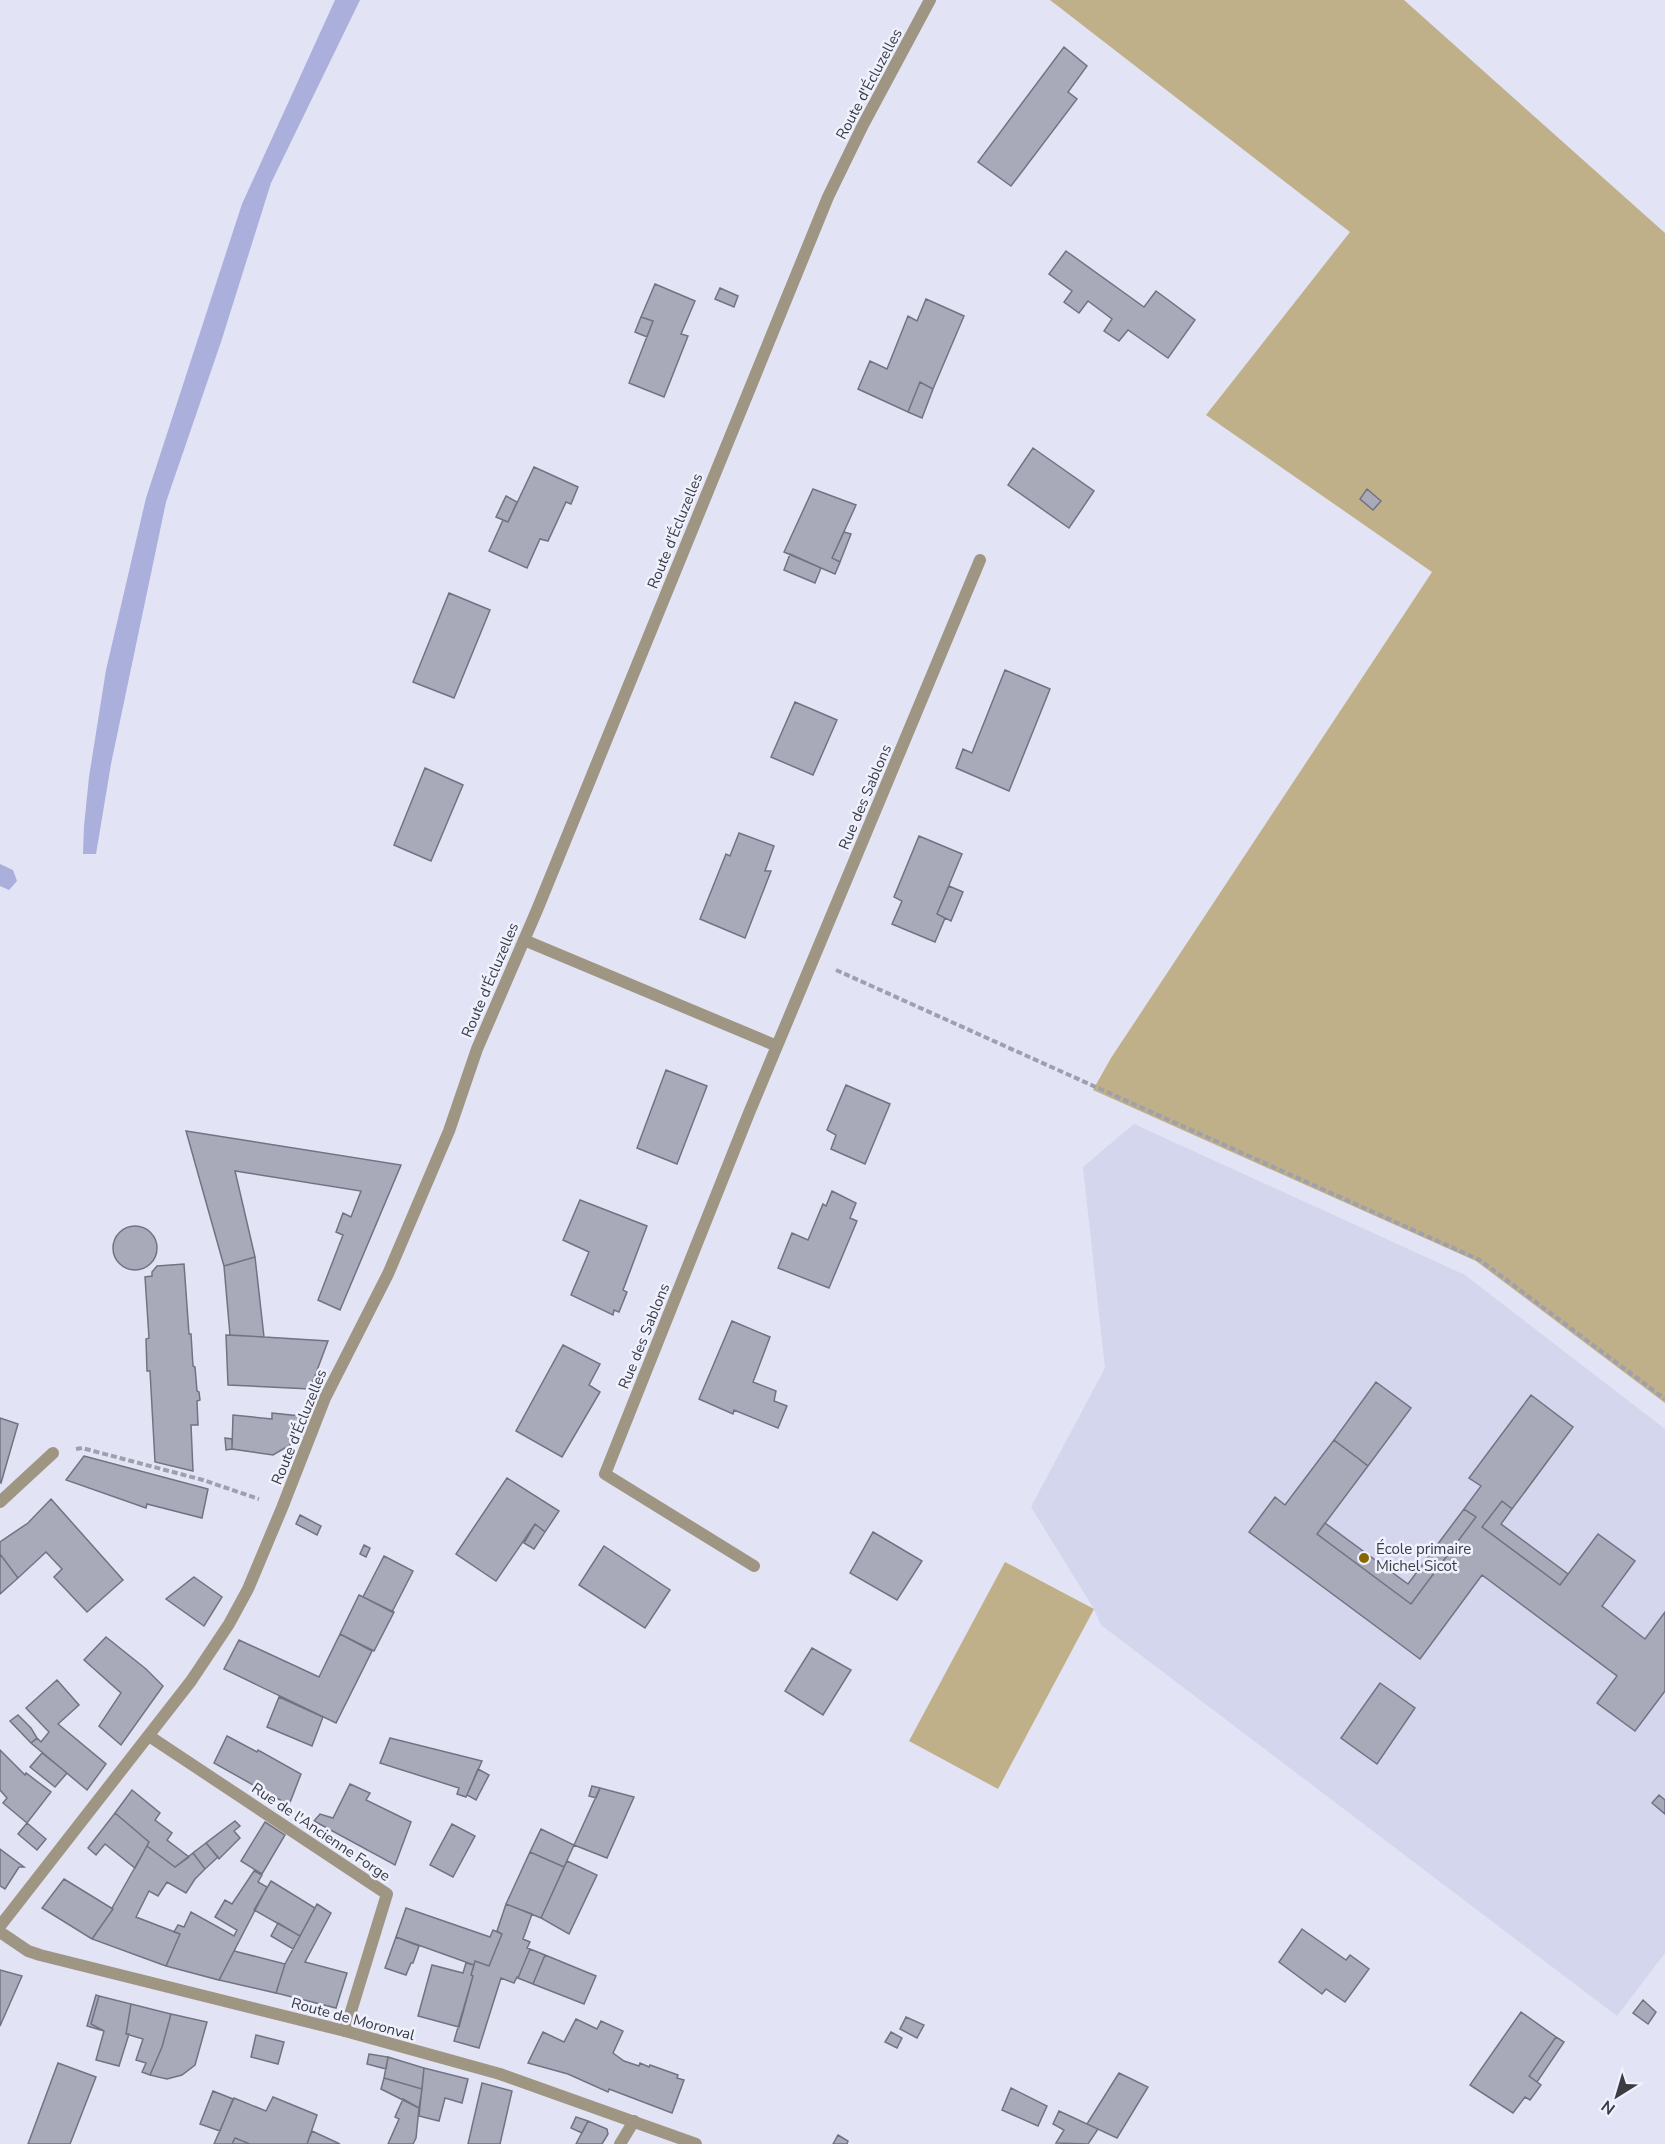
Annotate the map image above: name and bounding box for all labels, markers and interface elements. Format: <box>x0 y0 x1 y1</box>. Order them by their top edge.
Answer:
street label: Route d'Écluzelles <box>831 25 907 143</box>
street label: Route d'Écluzelles <box>643 470 707 592</box>
street label: Rue des Sablons <box>834 741 896 853</box>
street label: Route d'Écluzelles <box>457 920 523 1040</box>
street label: Rue des Sablons <box>614 1280 674 1392</box>
street label: Route d'Écluzelles <box>267 1366 331 1488</box>
place label: École primaire Michel Sicot <box>1376 1539 1471 1576</box>
marker: École primaire Michel Sicot <box>1357 1551 1371 1565</box>
street label: Rue de l'Ancienne Forge <box>248 1778 394 1886</box>
street label: Route de Moronval <box>289 1993 418 2045</box>
north arrow <box>1587 2066 1647 2126</box>
text: N <box>1597 2095 1620 2120</box>

